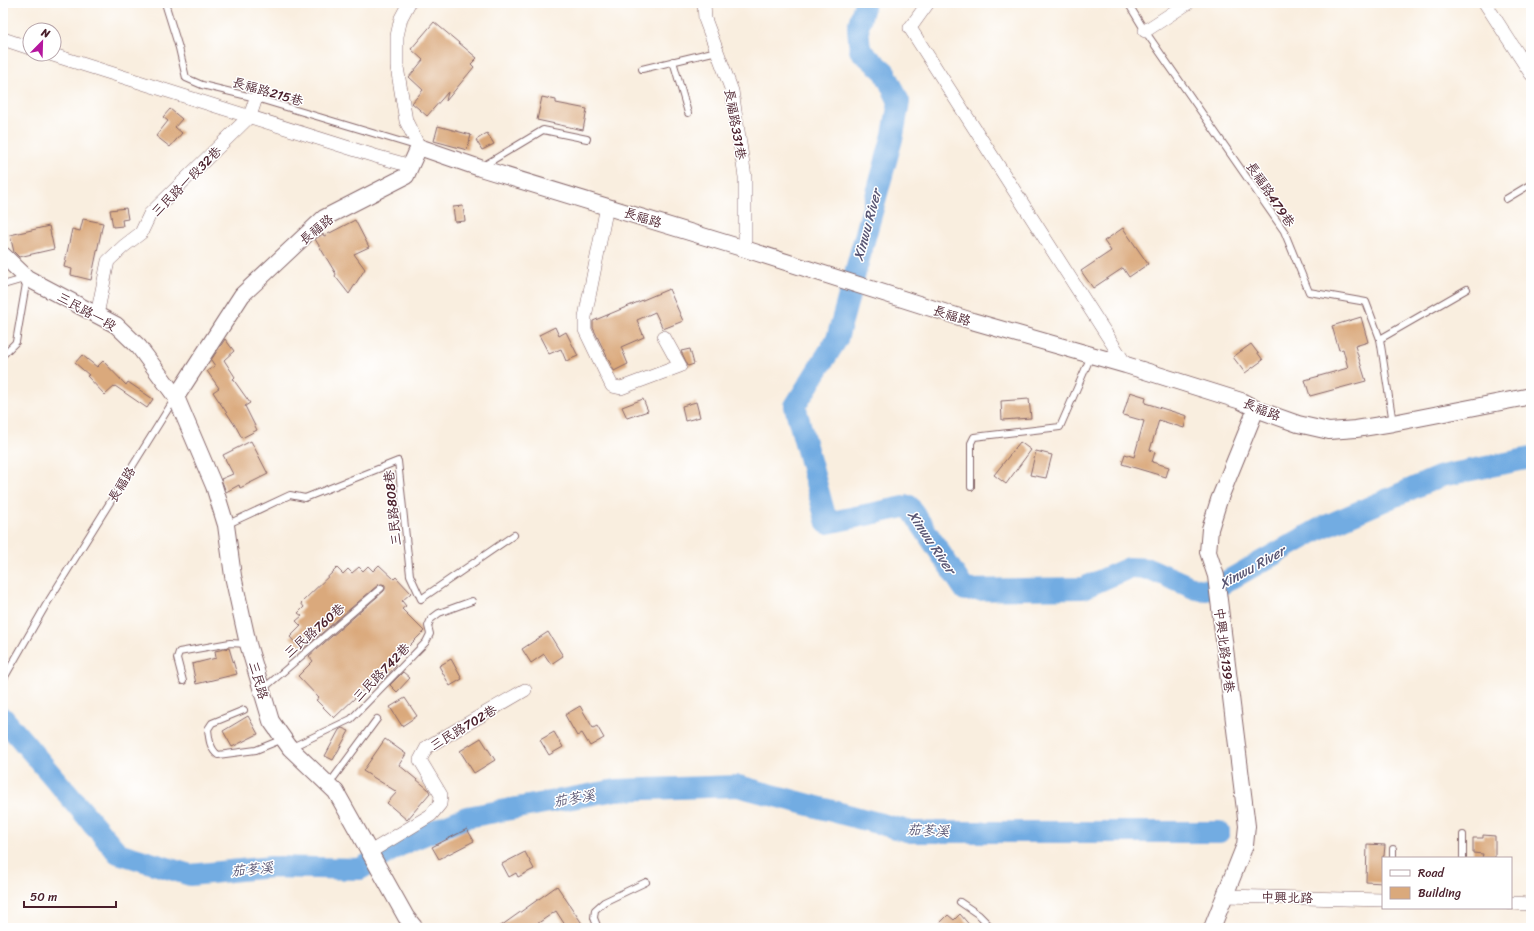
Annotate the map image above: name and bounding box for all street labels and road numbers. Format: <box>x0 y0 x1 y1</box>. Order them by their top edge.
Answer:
street label: 長福路215巷 <box>230 70 306 113</box>
street label: 長福路331巷 <box>718 87 753 161</box>
street label: 三民路一段32巷 <box>145 140 227 222</box>
street label: 長福路479巷 <box>1240 157 1301 232</box>
street label: 長福路 <box>621 201 665 234</box>
street label: 長福路 <box>294 208 339 251</box>
street label: 三民路一段 <box>53 286 121 337</box>
street label: 長福路 <box>930 299 974 332</box>
street label: 長福路 <box>1239 391 1284 427</box>
street label: 長福路 <box>101 462 142 507</box>
street label: 三民路808巷 <box>377 469 408 547</box>
street label: 三民路760巷 <box>278 597 350 664</box>
street label: 中興北路139巷 <box>1208 606 1241 694</box>
street label: 三民路742巷 <box>347 637 416 707</box>
street label: 三民路 <box>242 658 275 702</box>
street label: 三民路702巷 <box>425 698 501 757</box>
street label: 中興北路 <box>1261 886 1313 909</box>

